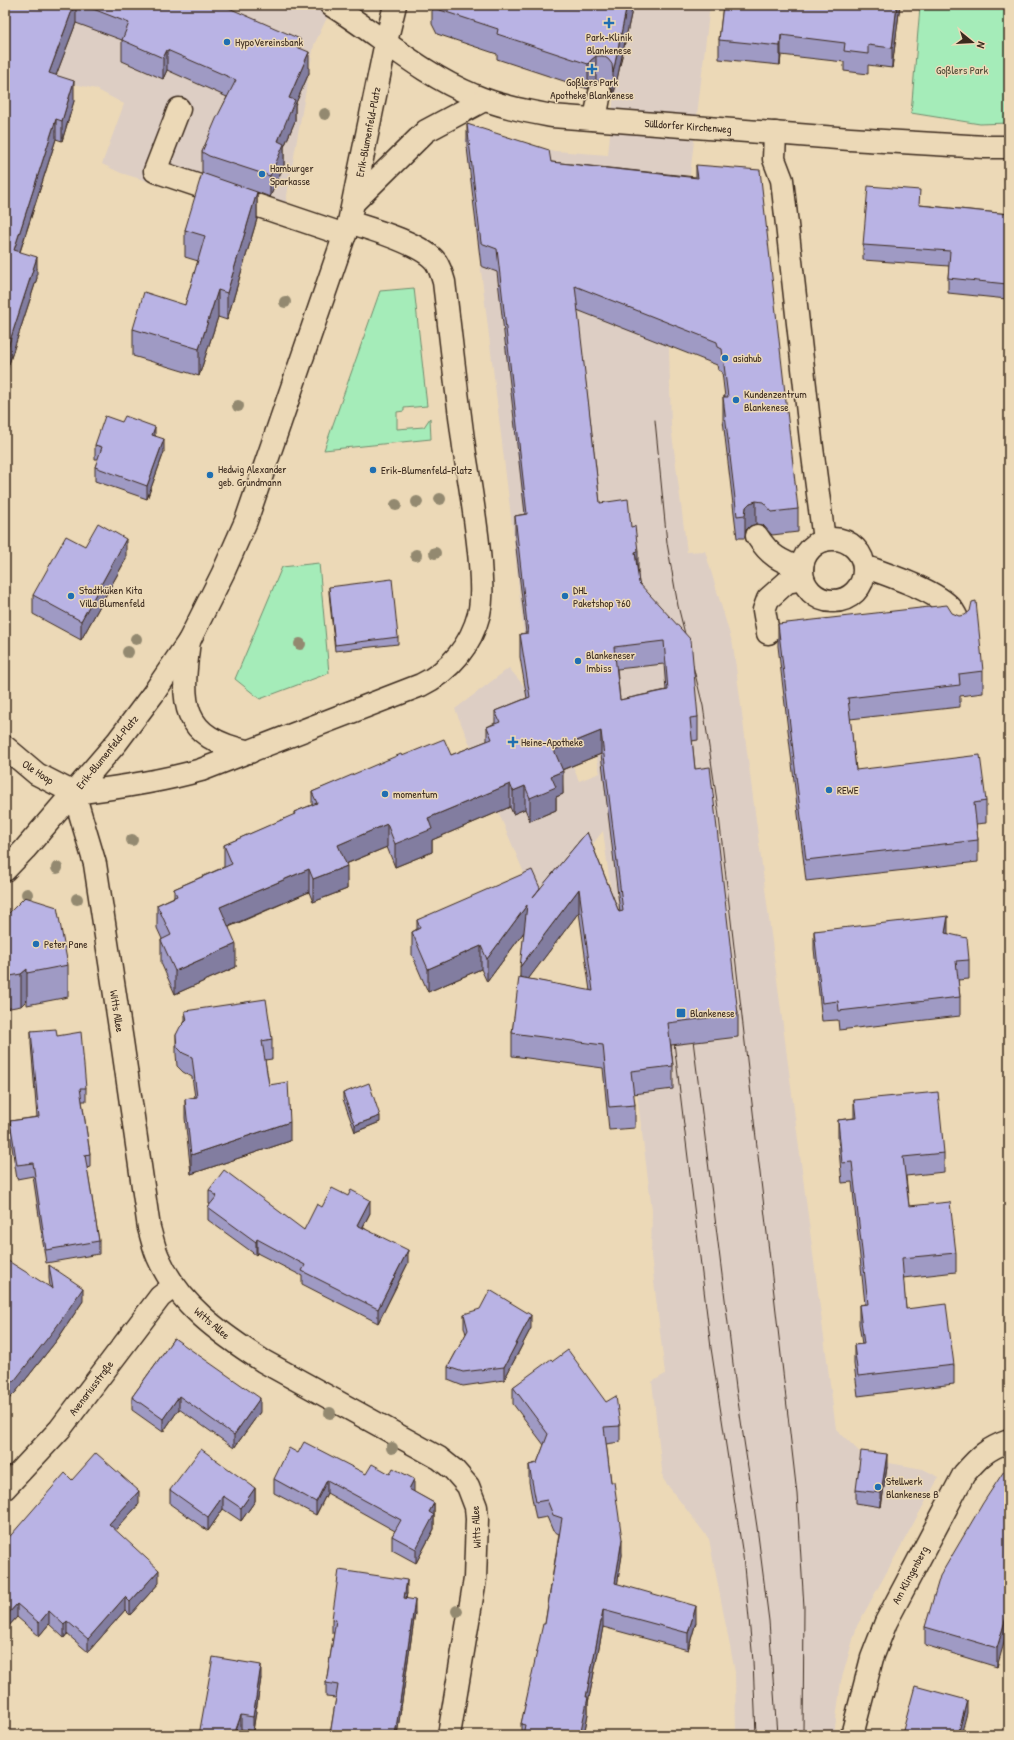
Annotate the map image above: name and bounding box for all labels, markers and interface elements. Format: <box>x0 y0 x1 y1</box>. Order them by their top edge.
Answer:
marker: Park-Klinik Blankenese <box>603 17 615 29</box>
north arrow <box>952 22 992 62</box>
place label: Park-Klinik Blankenese <box>586 30 632 57</box>
place label: HypoVereinsbank <box>235 35 304 49</box>
marker: HypoVereinsbank <box>222 37 232 47</box>
text: N <box>974 40 989 50</box>
park label: Goßlers Park <box>936 63 989 77</box>
marker: Goßlers Park Apotheke Blankenese <box>587 64 597 74</box>
place label: Goßlers Park Apotheke Blankenese <box>550 75 634 102</box>
street label: Erik-Blumenfeld-Platz <box>352 86 384 178</box>
street label: Sülldorfer Kirchenweg <box>644 116 732 136</box>
place label: Hamburger Sparkasse <box>270 161 314 188</box>
marker: Hamburger Sparkasse <box>257 169 267 179</box>
place label: asiahub <box>733 351 762 365</box>
marker: asiahub <box>720 353 730 363</box>
place label: Kundenzentrum Blankenese <box>744 387 807 414</box>
marker: Kundenzentrum Blankenese <box>731 395 741 405</box>
place label: Hedwig Alexander geb. Grundmann <box>218 462 287 489</box>
place label: Erik-Blumenfeld-Platz <box>381 463 473 477</box>
marker: Erik-Blumenfeld-Platz <box>368 465 378 475</box>
marker: Hedwig Alexander geb. Grundmann <box>205 470 215 480</box>
place label: Stadtküken Kita Villa Blumenfeld <box>79 583 145 610</box>
place label: DHL Paketshop 760 <box>573 583 631 610</box>
marker: Stadtküken Kita Villa Blumenfeld <box>66 591 76 601</box>
marker: DHL Paketshop 760 <box>560 591 570 601</box>
place label: Blankeneser Imbiss <box>586 648 636 675</box>
marker: Blankeneser Imbiss <box>573 656 583 666</box>
street label: Erik-Blumenfeld-Platz <box>73 712 141 792</box>
place label: Heine-Apotheke <box>521 735 584 749</box>
marker: Heine-Apotheke <box>508 737 518 747</box>
street label: Ole Hoop <box>20 757 57 787</box>
place label: REWE <box>837 783 859 797</box>
marker: REWE <box>824 785 834 795</box>
place label: momentum <box>393 787 438 801</box>
marker: momentum <box>380 789 390 799</box>
place label: Peter Pane <box>44 937 88 951</box>
marker: Peter Pane <box>31 939 41 949</box>
street label: Witts Allee <box>107 989 127 1034</box>
place label: Blankenese <box>690 1006 735 1020</box>
marker: Blankenese <box>675 1007 687 1019</box>
street label: Witts Allee <box>191 1304 233 1342</box>
street label: Avenariusstraße <box>66 1357 117 1418</box>
place label: Stellwerk Blankenese B <box>886 1474 939 1501</box>
marker: Stellwerk Blankenese B <box>873 1482 883 1492</box>
street label: Witts Allee <box>468 1505 484 1549</box>
street label: Am Klingenberg <box>889 1543 931 1606</box>

